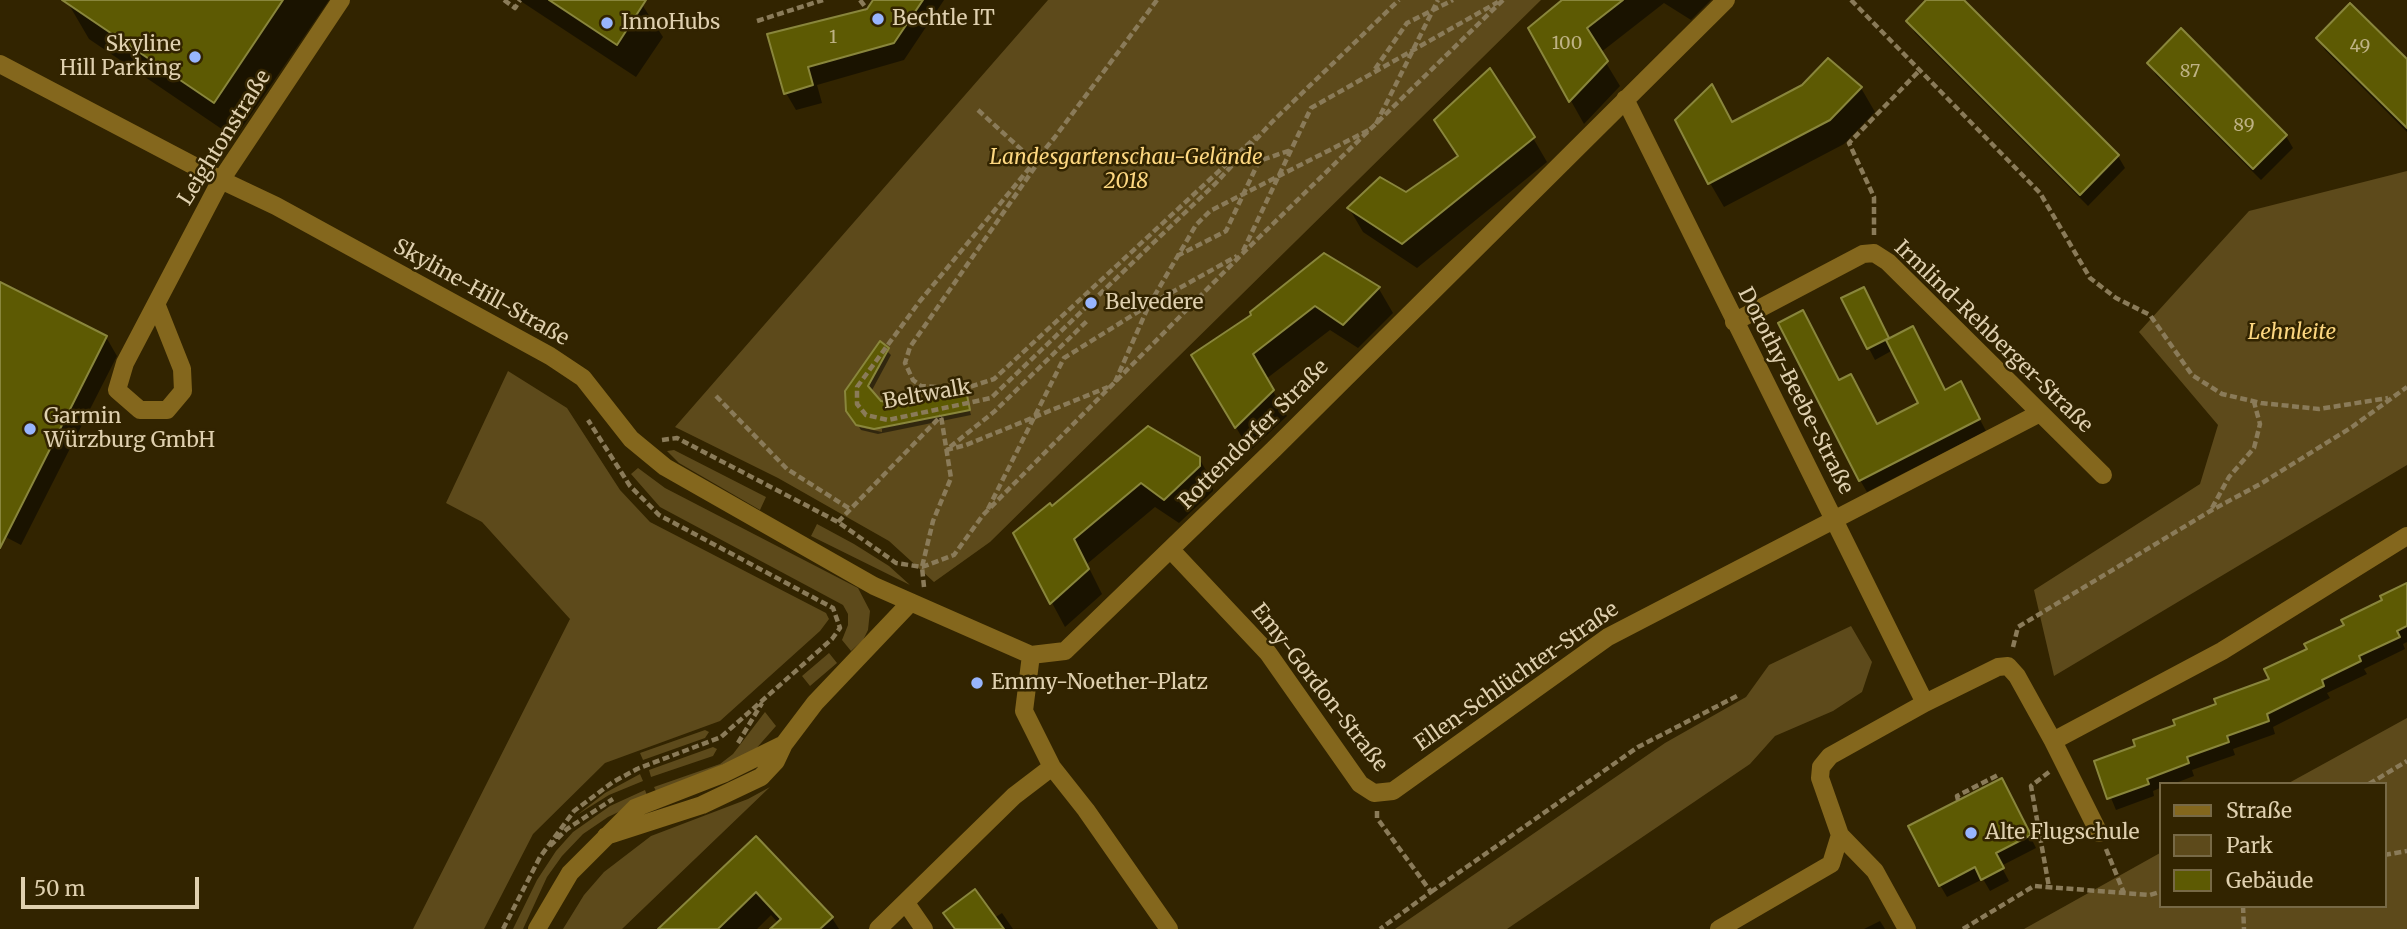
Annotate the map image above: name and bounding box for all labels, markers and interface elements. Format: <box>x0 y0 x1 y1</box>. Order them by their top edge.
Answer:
place label: Bechtle IT <box>892 6 995 32</box>
place label: InnoHubs <box>621 10 720 36</box>
marker: Bechtle IT <box>870 11 886 27</box>
marker: InnoHubs <box>599 15 615 31</box>
house number: 1 <box>829 27 837 49</box>
place label: Skyline Hill Parking <box>60 32 181 82</box>
house number: 100 <box>1552 33 1582 55</box>
house number: 49 <box>2350 36 2370 58</box>
marker: Skyline Hill Parking <box>187 49 203 65</box>
house number: 87 <box>2180 61 2200 83</box>
street label: Leightonstraße <box>173 66 277 210</box>
house number: 89 <box>2233 115 2255 137</box>
park label: Landesgartenschau-Gelände 2018 <box>989 145 1263 195</box>
street label: Skyline-Hill-Straße <box>389 234 573 352</box>
street label: Irmlind-Rehberger-Straße <box>1889 236 2097 438</box>
street label: Dorothy-Beebe-Straße <box>1732 283 1858 499</box>
place label: Belvedere <box>1105 290 1203 316</box>
marker: Belvedere <box>1083 295 1099 311</box>
park label: Lehnleite <box>2248 320 2336 346</box>
street label: Rottendorfer Straße <box>1174 355 1334 515</box>
street label: Beltwalk <box>881 375 973 415</box>
place label: Garmin Würzburg GmbH <box>44 404 215 454</box>
marker: Garmin Würzburg GmbH <box>22 421 38 437</box>
street label: Ellen-Schlüchter-Straße <box>1410 597 1624 757</box>
street label: Emy-Gordon-Straße <box>1246 599 1392 777</box>
place label: Emmy-Noether-Platz <box>991 670 1208 696</box>
marker: Emmy-Noether-Platz <box>969 675 985 691</box>
legend <box>2158 782 2386 908</box>
text: Straße <box>2226 797 2292 824</box>
place label: Alte Flugschule <box>1985 820 2139 846</box>
marker: Alte Flugschule <box>1963 825 1979 841</box>
text: Park <box>2226 832 2273 859</box>
scale bar <box>24 862 203 906</box>
text: Gebäude <box>2226 867 2313 894</box>
text: 50 m <box>34 875 85 902</box>

